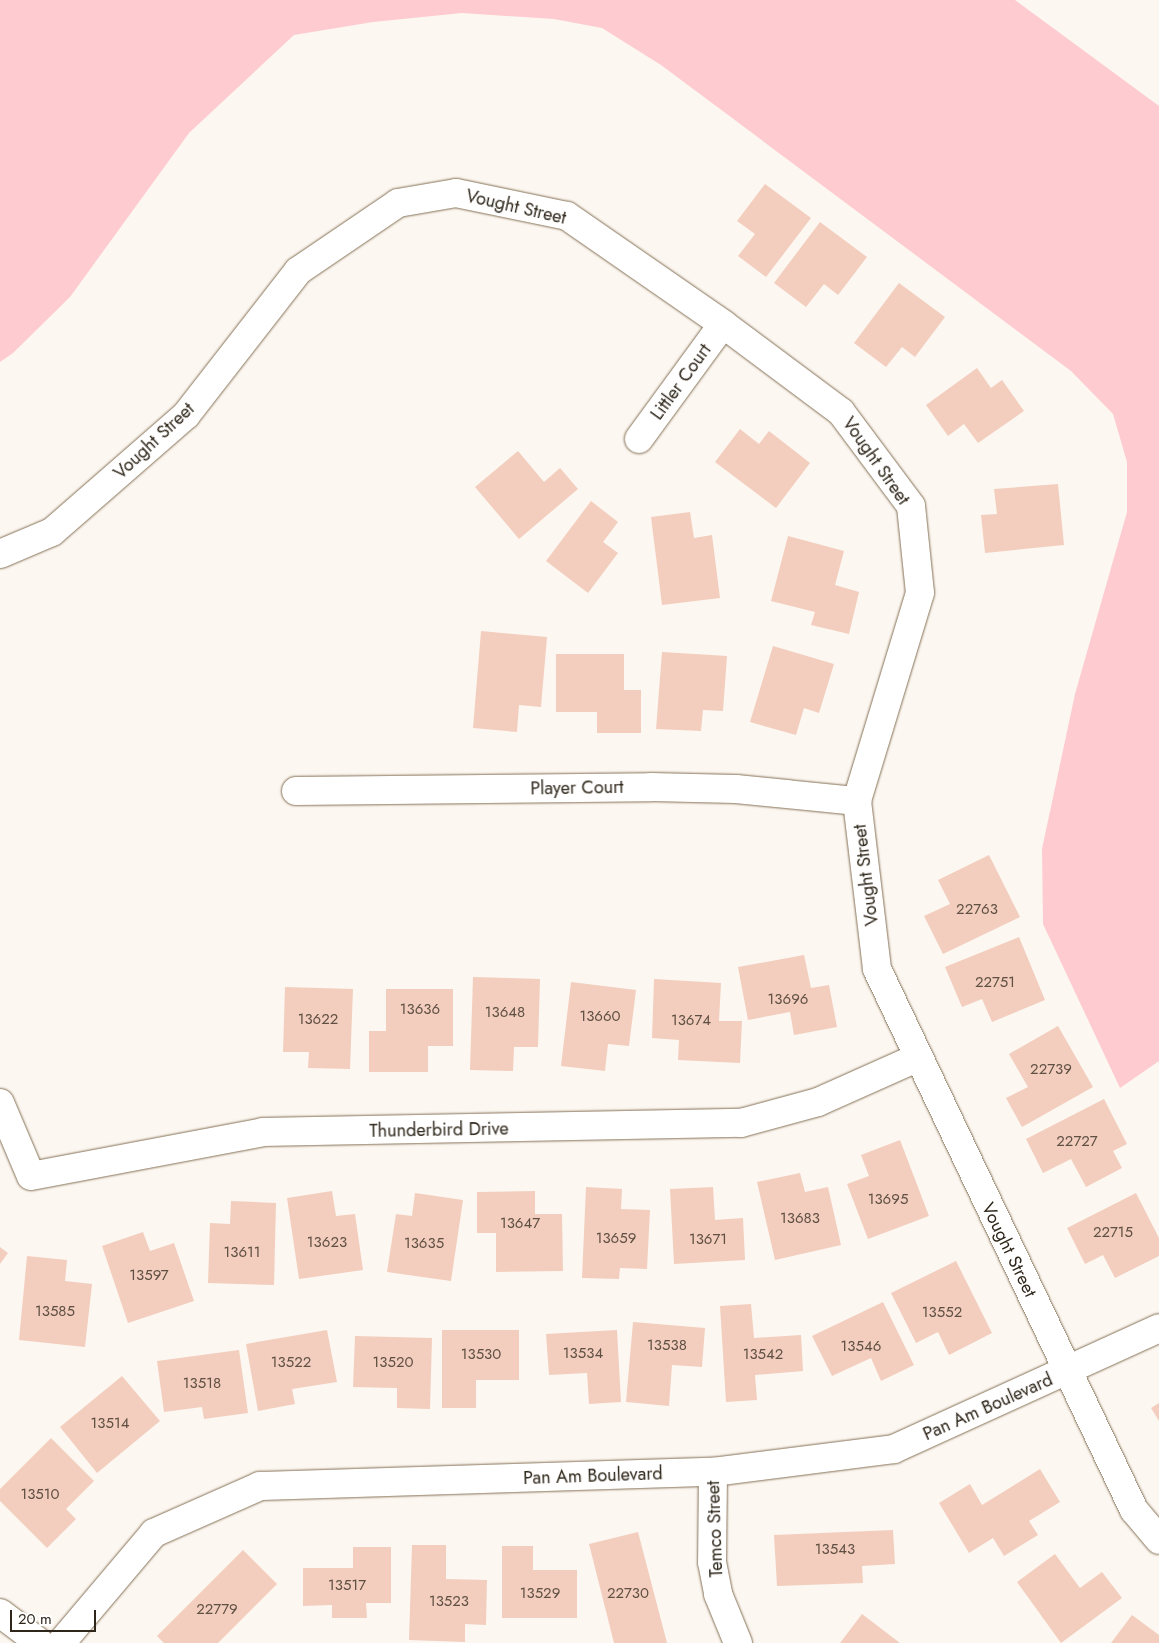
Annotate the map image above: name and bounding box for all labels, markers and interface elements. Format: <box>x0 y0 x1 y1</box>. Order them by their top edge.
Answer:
street label: Vought Street <box>464 185 568 229</box>
street label: Littler Court <box>646 340 716 424</box>
street label: Vought Street <box>109 398 199 484</box>
street label: Vought Street <box>838 413 914 509</box>
street label: Player Court <box>530 776 624 800</box>
street label: Vought Street <box>849 823 883 927</box>
house number: 22763 <box>956 901 998 919</box>
house number: 22751 <box>975 974 1015 992</box>
house number: 13696 <box>768 991 808 1009</box>
house number: 13636 <box>400 1001 440 1019</box>
house number: 13648 <box>485 1004 525 1022</box>
house number: 13660 <box>579 1008 621 1026</box>
house number: 13622 <box>298 1011 338 1029</box>
house number: 13674 <box>671 1012 711 1030</box>
house number: 22739 <box>1030 1061 1072 1079</box>
street label: Thunderbird Drive <box>369 1118 509 1142</box>
house number: 22727 <box>1056 1133 1098 1151</box>
house number: 13695 <box>868 1191 908 1209</box>
street label: Vought Street <box>977 1199 1041 1301</box>
house number: 13683 <box>780 1210 820 1228</box>
house number: 13647 <box>500 1215 540 1233</box>
house number: 22715 <box>1093 1224 1133 1242</box>
house number: 13659 <box>596 1230 636 1248</box>
house number: 13671 <box>689 1231 727 1249</box>
house number: 13623 <box>307 1234 347 1252</box>
house number: 13635 <box>404 1235 444 1253</box>
house number: 13611 <box>223 1244 261 1262</box>
house number: 13597 <box>129 1267 169 1285</box>
house number: 13585 <box>35 1303 75 1321</box>
house number: 13552 <box>922 1304 962 1322</box>
house number: 13538 <box>647 1337 687 1355</box>
house number: 13546 <box>841 1338 881 1356</box>
house number: 13534 <box>563 1345 603 1363</box>
house number: 13530 <box>461 1346 501 1364</box>
house number: 13542 <box>743 1346 783 1364</box>
house number: 13522 <box>271 1354 311 1372</box>
house number: 13520 <box>373 1354 413 1372</box>
street label: Pan Am Boulevard <box>920 1369 1056 1445</box>
house number: 13518 <box>183 1375 221 1393</box>
house number: 13514 <box>91 1415 129 1433</box>
street label: Pan Am Boulevard <box>523 1463 663 1489</box>
street label: Temco Street <box>703 1480 727 1578</box>
house number: 13510 <box>20 1486 60 1504</box>
house number: 13543 <box>815 1541 855 1559</box>
house number: 13517 <box>328 1577 366 1595</box>
house number: 13529 <box>520 1585 560 1603</box>
house number: 22730 <box>607 1585 649 1603</box>
house number: 13523 <box>429 1593 469 1611</box>
scale bar <box>12 1600 99 1632</box>
house number: 22779 <box>196 1601 238 1619</box>
text: 20 m <box>18 1608 52 1630</box>

